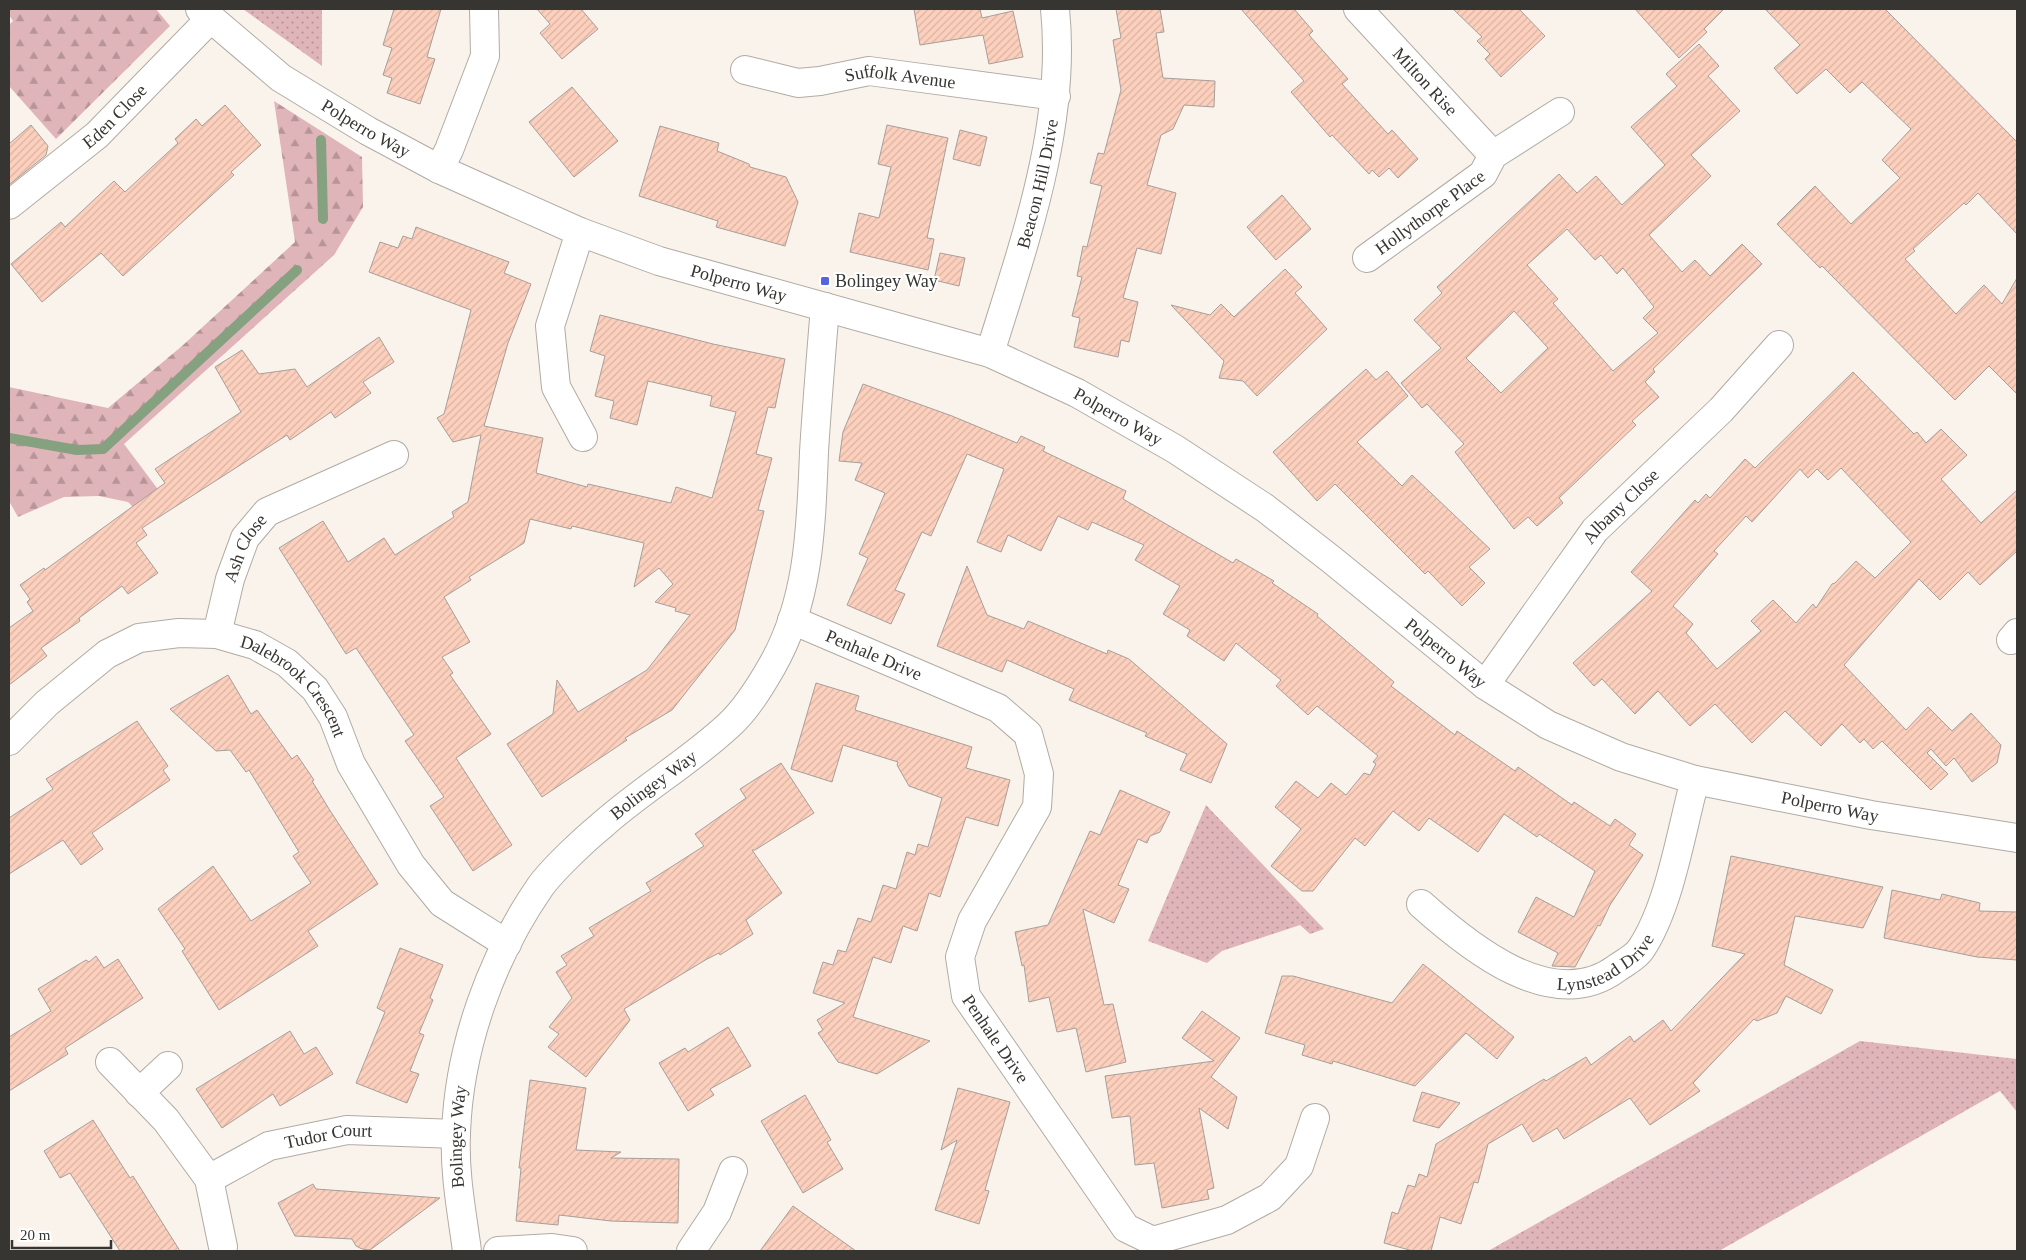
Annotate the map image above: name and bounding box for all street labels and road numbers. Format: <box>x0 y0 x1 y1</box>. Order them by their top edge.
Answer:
street label: Milton Rise <box>1389 43 1462 120</box>
street label: Suffolk Avenue <box>843 61 957 92</box>
street label: Eden Close <box>78 80 151 153</box>
street label: Polperro Way <box>318 95 413 162</box>
street label: Beacon Hill Drive <box>1013 118 1062 251</box>
street label: Hollythorpe Place <box>1371 166 1489 259</box>
street label: Polperro Way <box>688 260 789 306</box>
street label: Polperro Way <box>1070 383 1166 450</box>
street label: Albany Close <box>1579 465 1663 547</box>
street label: Ash Close <box>220 510 271 585</box>
street label: Polperro Way <box>1401 614 1490 692</box>
street label: Penhale Drive <box>823 626 925 684</box>
street label: Dalebrook Crescent <box>238 631 350 740</box>
street label: Bolingey Way <box>606 746 701 824</box>
street label: Polperro Way <box>1780 787 1880 826</box>
street label: Lynstead Drive <box>1556 931 1658 994</box>
street label: Penhale Drive <box>958 991 1033 1087</box>
street label: Bolingey Way <box>446 1084 470 1189</box>
street label: Tudor Court <box>283 1120 373 1153</box>

